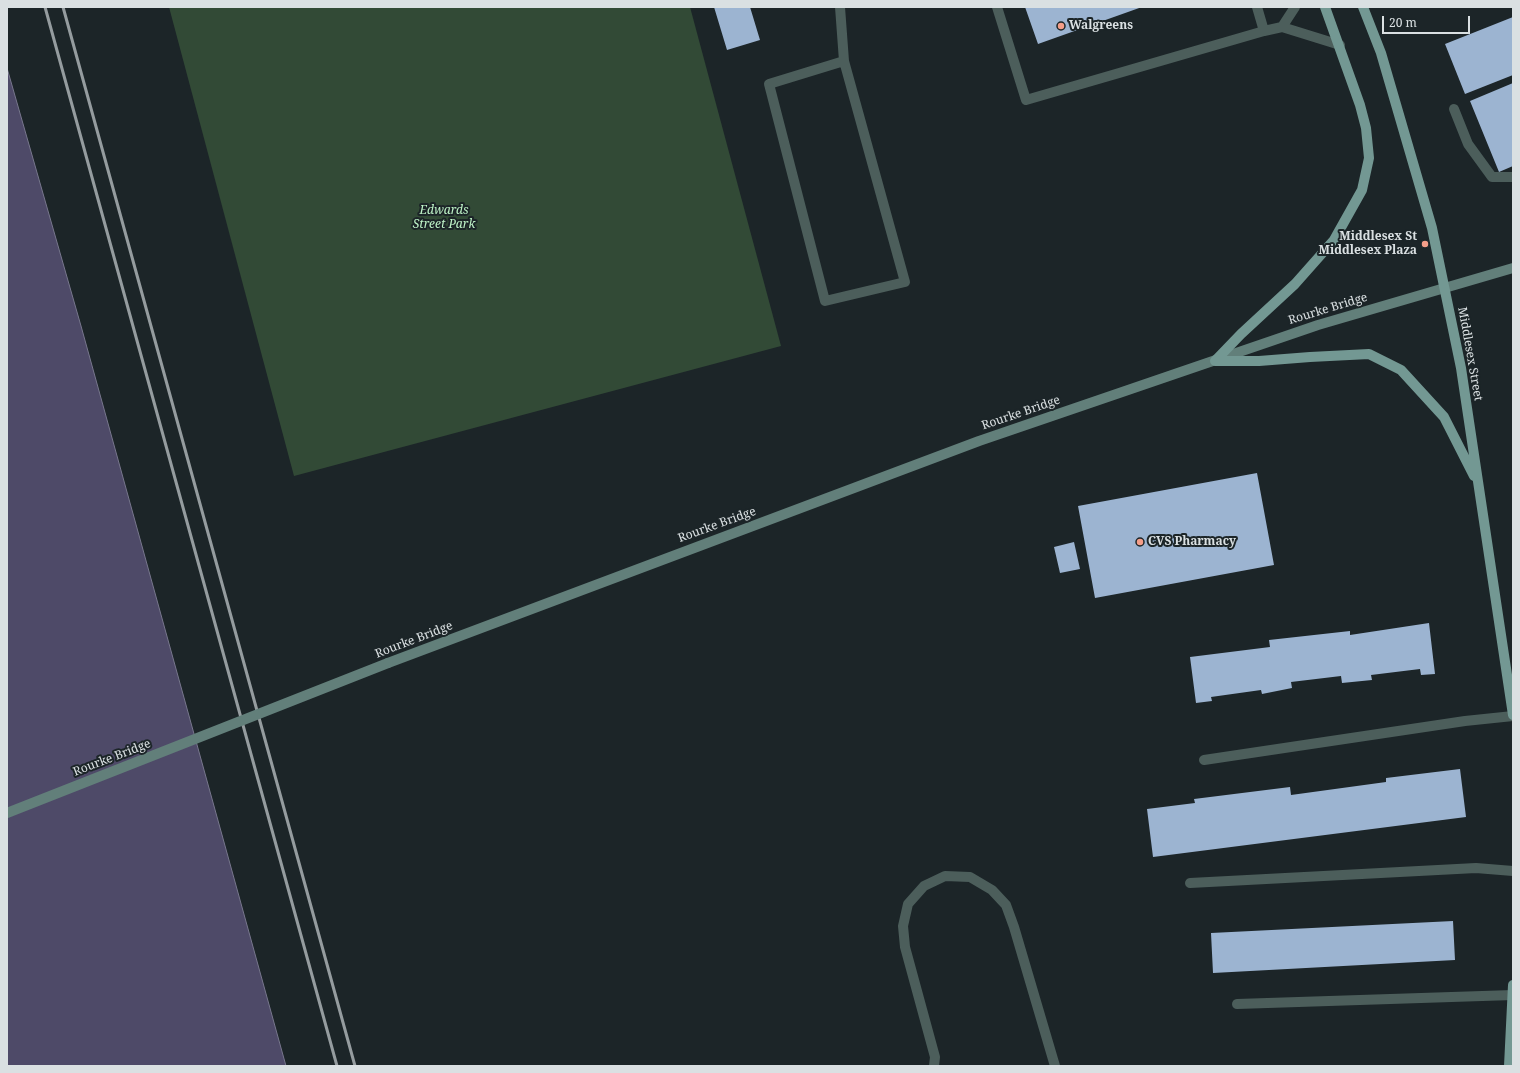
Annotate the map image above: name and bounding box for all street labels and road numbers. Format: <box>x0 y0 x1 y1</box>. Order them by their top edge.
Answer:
street label: Rourke Bridge <box>1287 290 1369 328</box>
street label: Middlesex Street <box>1455 306 1485 402</box>
street label: Rourke Bridge <box>980 393 1062 433</box>
street label: Rourke Bridge <box>676 504 758 546</box>
street label: Rourke Bridge <box>373 619 455 661</box>
street label: Rourke Bridge <box>71 737 153 779</box>

